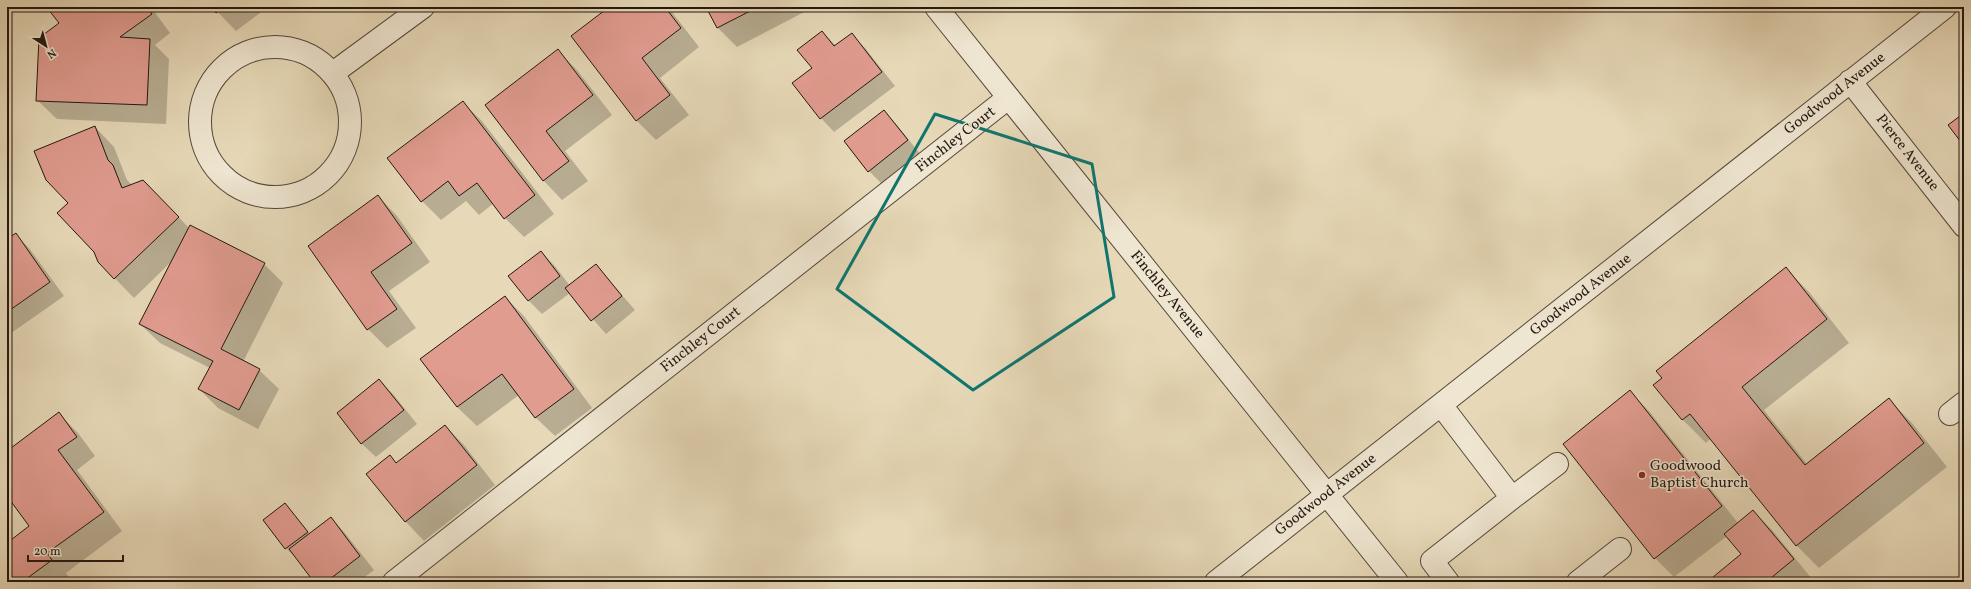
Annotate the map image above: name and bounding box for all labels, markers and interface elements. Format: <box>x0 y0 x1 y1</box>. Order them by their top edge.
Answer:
north arrow <box>26 26 66 66</box>
text: N <box>43 44 59 61</box>
street label: Goodwood Avenue <box>1780 48 1890 140</box>
street label: Finchley Court <box>911 102 1001 178</box>
street label: Pierce Avenue <box>1870 110 1944 196</box>
street label: Finchley Avenue <box>1125 246 1209 344</box>
street label: Goodwood Avenue <box>1526 249 1636 341</box>
street label: Finchley Court <box>656 302 746 378</box>
street label: Goodwood Avenue <box>1271 449 1381 541</box>
place label: Goodwood Baptist Church <box>1650 456 1749 494</box>
marker: Goodwood Baptist Church <box>1637 470 1647 480</box>
scale bar <box>28 537 123 563</box>
text: 20 m <box>34 544 61 560</box>

